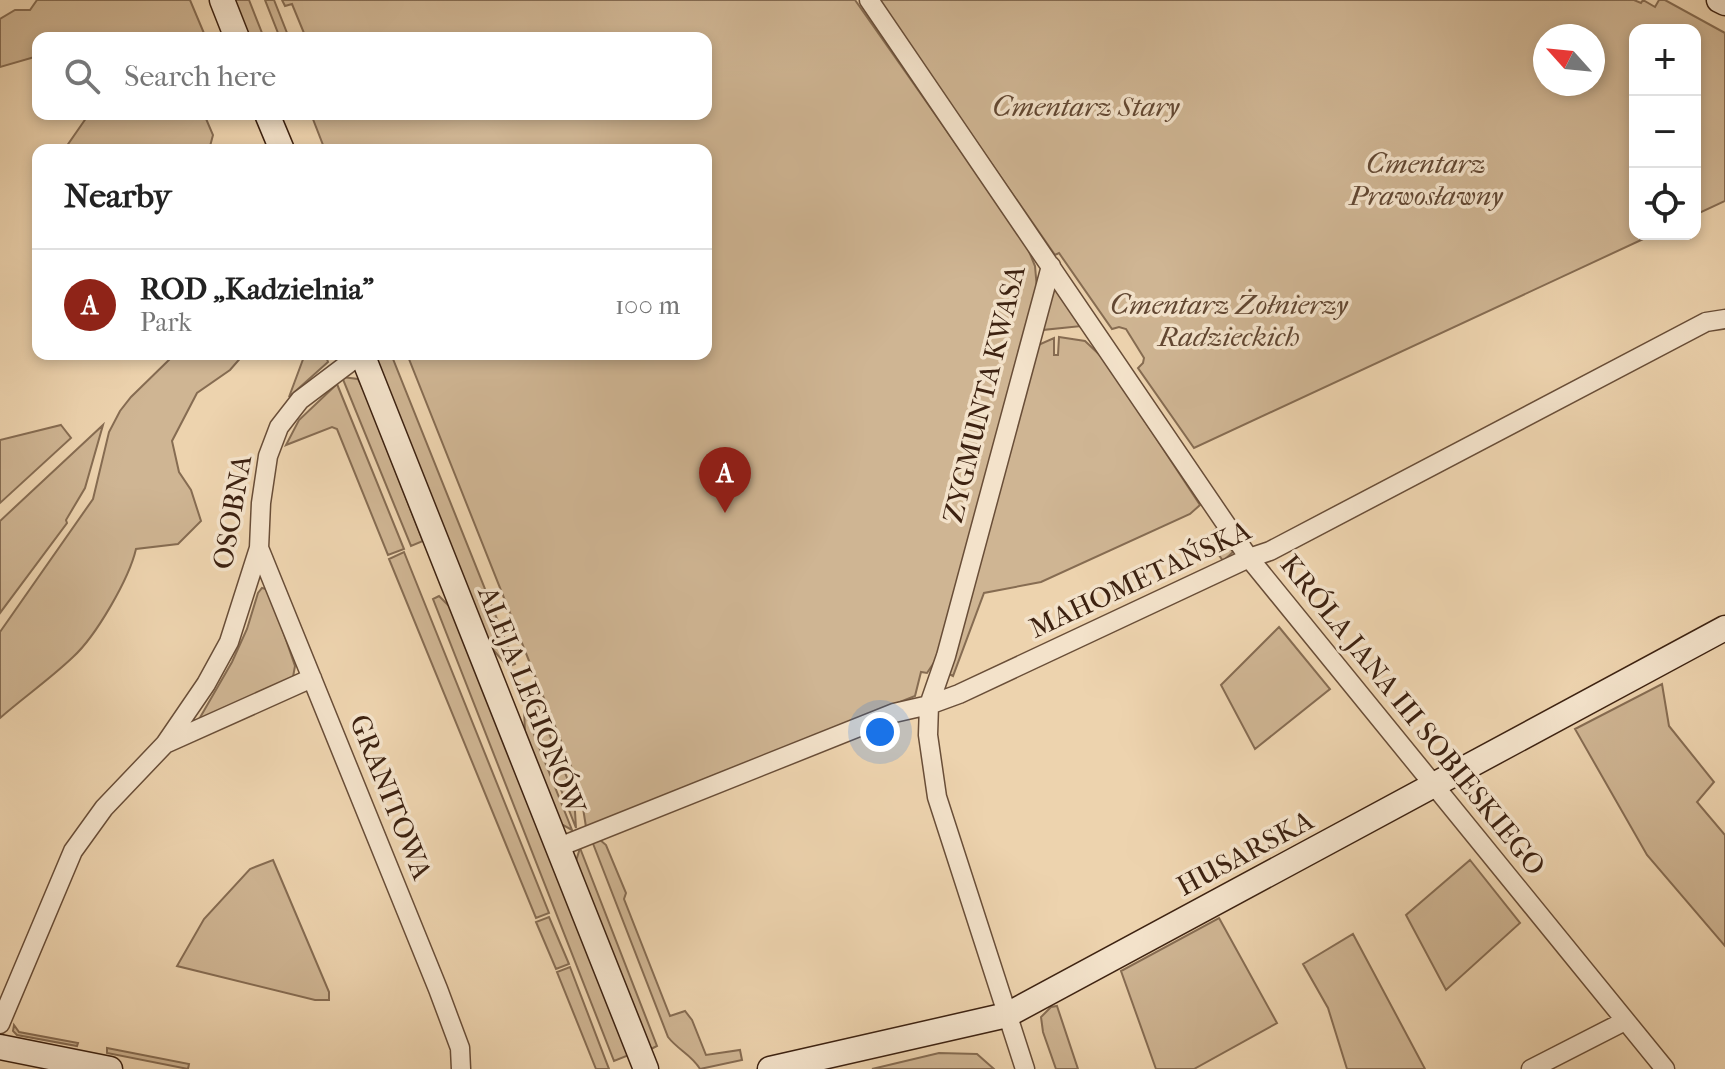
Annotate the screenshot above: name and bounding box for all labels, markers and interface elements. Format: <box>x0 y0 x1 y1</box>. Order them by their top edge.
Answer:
north arrow <box>1533 24 1605 96</box>
map controls <box>1629 24 1701 240</box>
button: + <box>1629 24 1701 96</box>
search box <box>32 32 712 120</box>
icon: search <box>60 54 104 98</box>
text: Search here <box>124 59 276 94</box>
park label: Cmentarz Stary <box>993 90 1181 123</box>
button: − <box>1629 96 1701 168</box>
park label: Cmentarz Prawosławny <box>1347 147 1504 212</box>
button: locate <box>1629 168 1701 240</box>
text: Nearby <box>64 176 171 216</box>
street label: ZYGMUNTA KWASA <box>936 261 1032 526</box>
text: ROD „Kadzielnia” <box>140 272 374 307</box>
park label: Cmentarz Żołnierzy Radzieckich <box>1110 288 1349 353</box>
text: A <box>82 290 98 321</box>
text: 100 m <box>615 290 680 321</box>
text: Park <box>140 307 192 338</box>
pin: A <box>699 447 751 513</box>
street label: OSOBNA <box>206 451 258 572</box>
street label: MAHOMETAŃSKA <box>1024 513 1257 645</box>
street label: KRÓLA JANA III SOBIESKIEGO <box>1274 548 1552 882</box>
street label: ALEJA LEGIONÓW <box>471 580 593 820</box>
street label: GRANITOWA <box>343 710 439 885</box>
your location <box>860 712 900 752</box>
street label: HUSARSKA <box>1171 803 1320 903</box>

